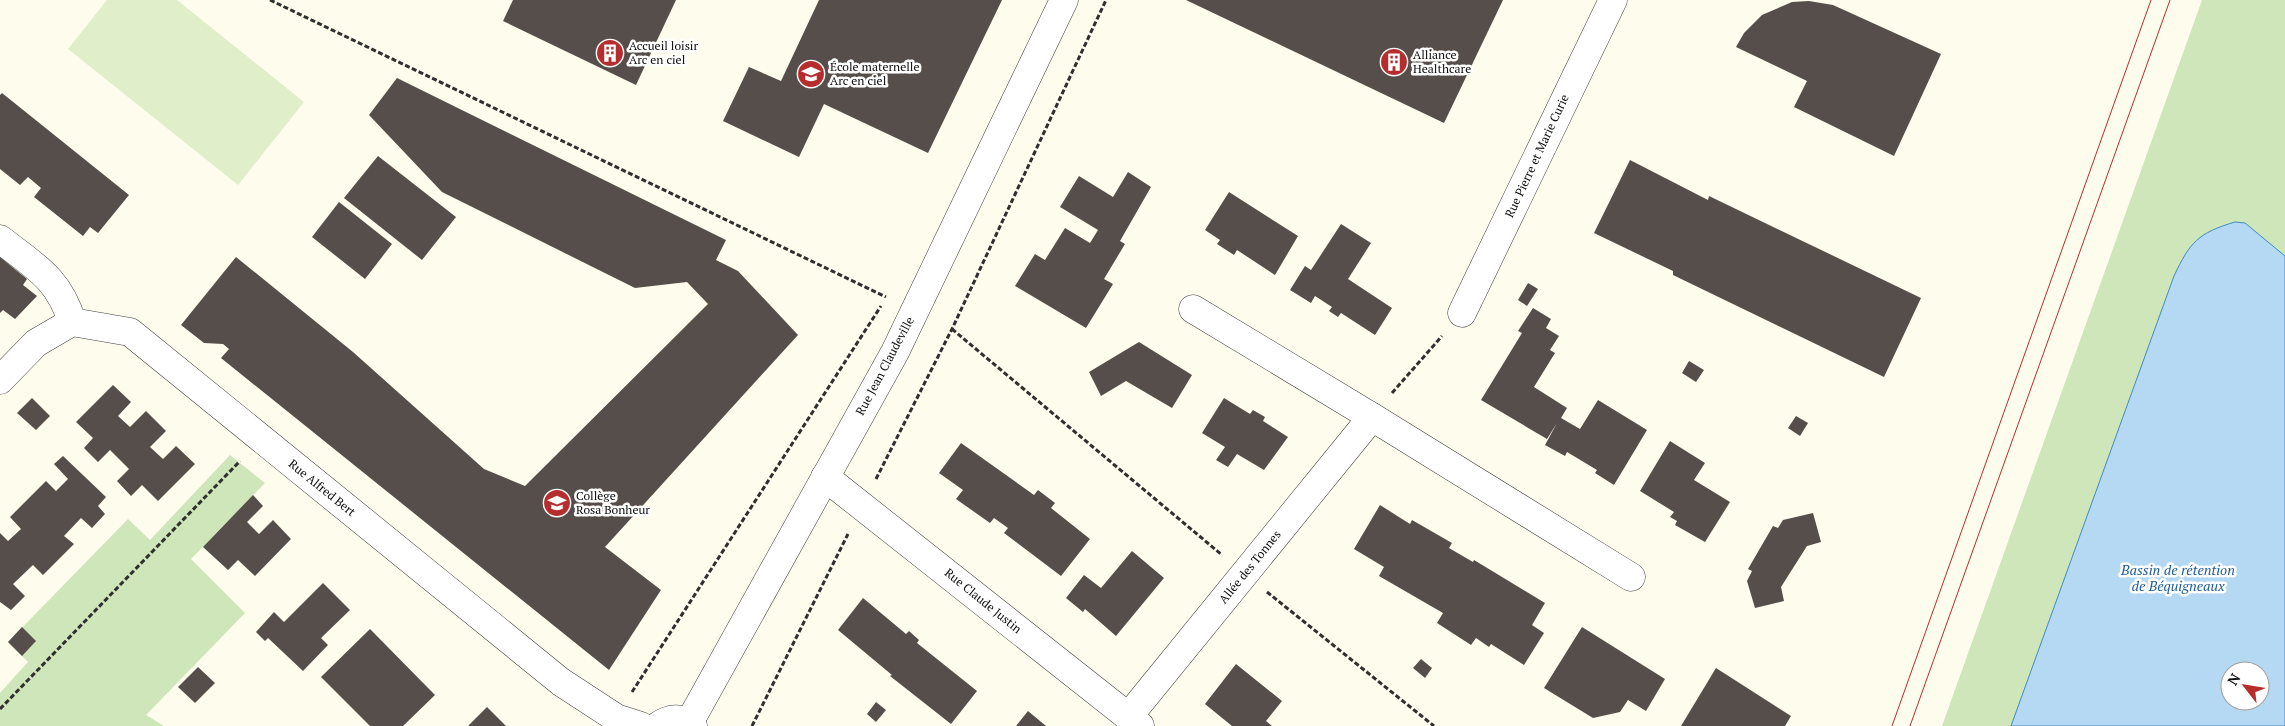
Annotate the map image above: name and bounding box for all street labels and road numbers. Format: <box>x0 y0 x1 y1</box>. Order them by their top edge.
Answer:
street label: Rue Pierre et Marie Curie <box>1501 92 1572 220</box>
street label: Rue Jean Claudeville <box>852 314 917 418</box>
street label: Rue Alfred Bert <box>286 456 359 520</box>
street label: Allée des Tonnes <box>1215 527 1284 606</box>
street label: Rue Claude Justin <box>942 565 1025 636</box>

